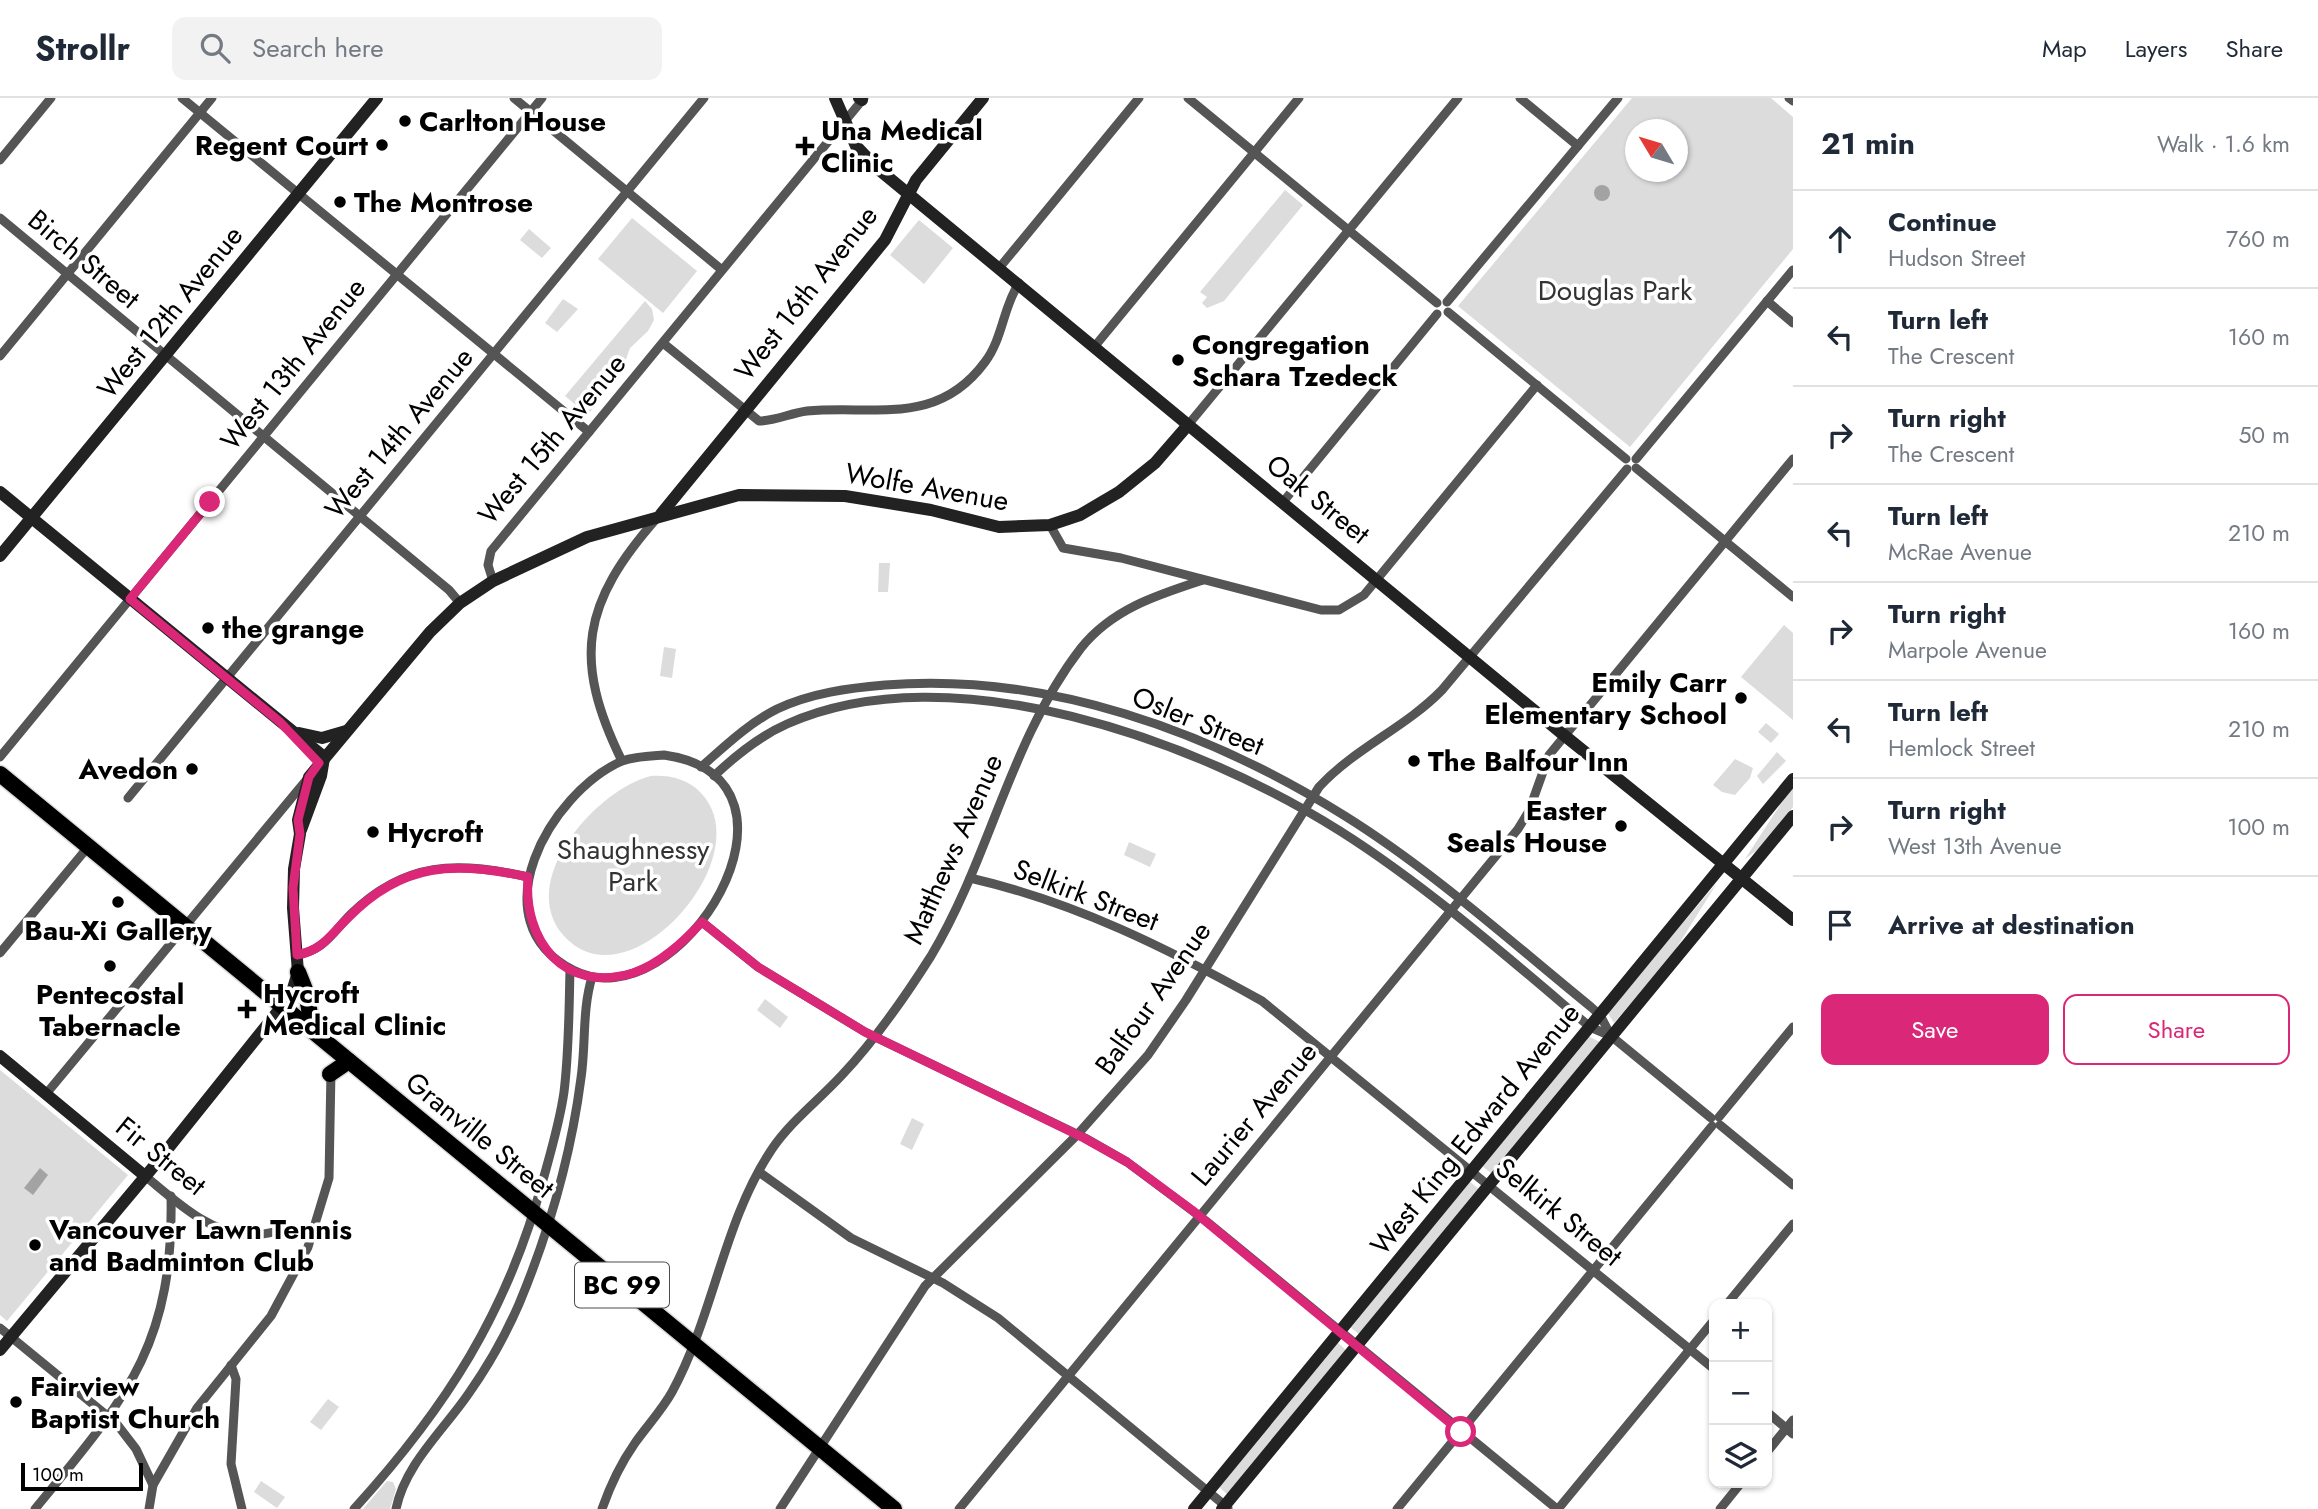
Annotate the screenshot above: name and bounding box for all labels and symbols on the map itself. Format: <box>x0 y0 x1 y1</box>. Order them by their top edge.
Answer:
place label: Carlton House <box>419 101 606 142</box>
place label: Una Medical Clinic <box>821 110 983 183</box>
marker: Carlton House <box>397 113 413 129</box>
north arrow <box>1625 119 1688 182</box>
place label: Regent Court <box>195 125 368 166</box>
marker: Una Medical Clinic <box>795 136 815 156</box>
marker: Regent Court <box>374 137 390 153</box>
place label: The Montrose <box>354 182 533 223</box>
marker: The Montrose <box>332 194 348 210</box>
street label: West 16th Avenue <box>725 197 887 389</box>
street label: Birch Street <box>19 200 149 318</box>
street label: West 12th Avenue <box>87 217 253 407</box>
street label: West 13th Avenue <box>211 269 375 459</box>
park label: Douglas Park <box>1538 270 1693 311</box>
place label: Congregation Schara Tzedeck <box>1192 324 1398 397</box>
street label: West 14th Avenue <box>315 339 483 527</box>
street label: West 15th Avenue <box>468 345 636 533</box>
marker: Congregation Schara Tzedeck <box>1170 352 1186 368</box>
street label: Oak Street <box>1257 444 1379 554</box>
street label: Wolfe Avenue <box>842 452 1012 522</box>
route end <box>194 486 225 517</box>
place label: the grange <box>222 608 364 649</box>
marker: the grange <box>200 620 216 636</box>
place label: Emily Carr Elementary School <box>1484 662 1727 735</box>
street label: Osler Street <box>1126 676 1270 766</box>
marker: Emily Carr Elementary School <box>1733 690 1749 706</box>
place label: The Balfour Inn <box>1428 741 1629 782</box>
street label: Matthews Avenue <box>893 747 1013 951</box>
place label: Avedon <box>78 749 178 790</box>
marker: The Balfour Inn <box>1406 753 1422 769</box>
marker: Avedon <box>184 761 200 777</box>
place label: Easter Seals House <box>1446 790 1607 863</box>
place label: Hycroft <box>387 812 483 853</box>
marker: Easter Seals House <box>1613 818 1629 834</box>
marker: Hycroft <box>365 824 381 840</box>
park label: Shaughnessy Park <box>557 829 710 902</box>
street label: Selkirk Street <box>1007 848 1165 942</box>
marker: Bau-Xi Gallery <box>110 894 126 910</box>
place label: Bau-Xi Gallery <box>24 910 212 951</box>
street label: Balfour Avenue <box>1085 913 1221 1083</box>
marker: Pentecostal Tabernacle <box>102 958 118 974</box>
place label: Hycroft Medical Clinic <box>263 973 446 1046</box>
place label: Pentecostal Tabernacle <box>36 974 184 1047</box>
street label: West King Edward Avenue <box>1360 994 1590 1264</box>
marker: Hycroft Medical Clinic <box>237 999 257 1019</box>
street label: Laurier Avenue <box>1181 1033 1327 1195</box>
street label: Granville Street <box>397 1062 564 1208</box>
street label: Fir Street <box>107 1107 215 1205</box>
street label: Selkirk Street <box>1487 1148 1632 1276</box>
place label: Vancouver Lawn Tennis and Badminton Club <box>48 1209 352 1282</box>
marker: Vancouver Lawn Tennis and Badminton Club <box>27 1237 43 1253</box>
road number: BC 99 <box>575 1262 669 1308</box>
place label: Fairview Baptist Church <box>30 1366 220 1439</box>
marker: Fairview Baptist Church <box>8 1394 24 1410</box>
route start <box>1445 1416 1476 1447</box>
scale bar <box>21 1460 144 1492</box>

